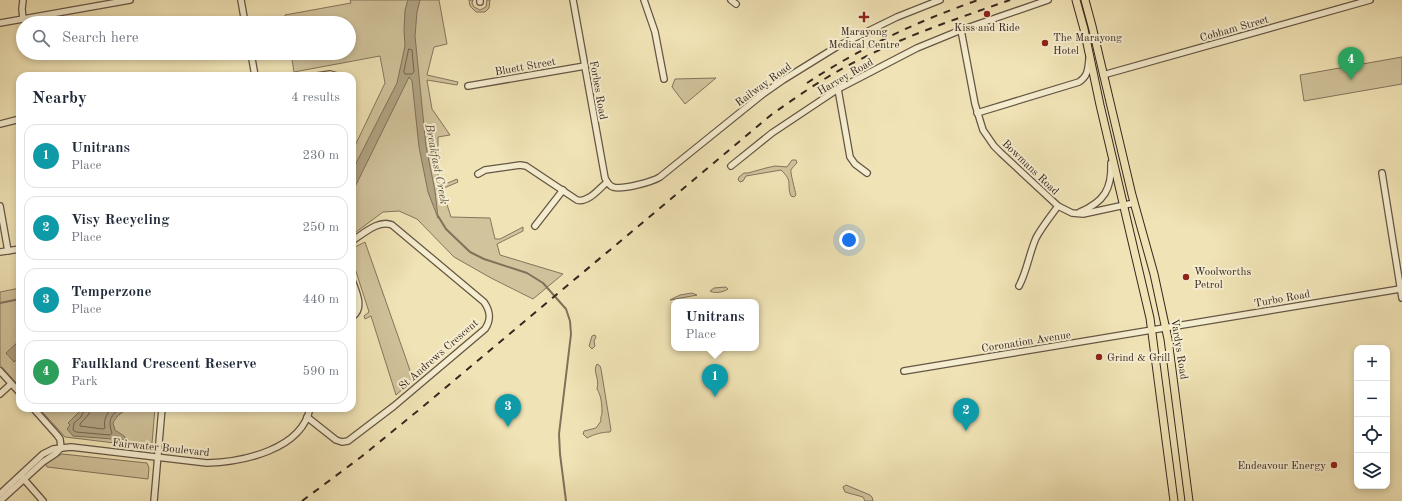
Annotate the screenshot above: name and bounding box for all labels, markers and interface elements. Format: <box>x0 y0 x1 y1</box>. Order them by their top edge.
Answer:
marker: Kiss and Ride <box>982 9 992 19</box>
marker: Marayong Medical Centre <box>858 11 870 23</box>
street label: Cobham Street <box>1199 14 1270 44</box>
search box <box>16 16 356 60</box>
place label: Kiss and Ride <box>954 23 1020 34</box>
icon: search <box>30 27 52 49</box>
place label: Marayong Medical Centre <box>828 27 900 51</box>
text: Search here <box>62 31 139 46</box>
place label: The Marayong Hotel <box>1053 33 1122 57</box>
marker: The Marayong Hotel <box>1040 38 1050 48</box>
pin: 4 <box>1338 47 1364 80</box>
street label: Bluett Street <box>494 57 557 78</box>
street label: Harvey Road <box>816 57 876 98</box>
street label: Forbes Road <box>587 60 608 121</box>
street label: Railway Road <box>734 61 794 109</box>
text: Nearby <box>32 90 87 107</box>
text: 4 results <box>291 91 340 104</box>
water label: Breakfast Creek <box>422 122 450 206</box>
street label: Bowmans Road <box>1000 138 1061 198</box>
text: Unitrans <box>71 141 130 156</box>
text: 1 <box>42 149 50 162</box>
text: 230 m <box>302 149 339 162</box>
text: Place <box>71 159 101 172</box>
text: Visy Recycling <box>71 213 170 228</box>
text: 2 <box>42 221 50 234</box>
text: 250 m <box>302 221 339 234</box>
your location <box>839 230 859 250</box>
text: Place <box>71 231 101 244</box>
place label: Woolworths Petrol <box>1194 267 1251 291</box>
marker: Woolworths Petrol <box>1181 272 1191 282</box>
text: Temperzone <box>71 285 152 300</box>
street label: Turbo Road <box>1253 289 1311 310</box>
text: 3 <box>42 293 50 306</box>
text: 440 m <box>302 293 339 306</box>
popup <box>671 299 759 351</box>
text: Place <box>71 303 101 316</box>
text: Unitrans <box>685 310 745 325</box>
street label: St Andrews Crescent <box>397 318 481 392</box>
street label: Vardys Road <box>1168 318 1189 381</box>
text: Place <box>685 328 716 341</box>
street label: Coronation Avenue <box>981 330 1072 355</box>
map controls <box>1354 345 1390 489</box>
button: + <box>1354 345 1390 381</box>
marker: Grind & Grill <box>1094 352 1104 362</box>
place label: Grind & Grill <box>1107 353 1170 364</box>
text: Faulkland Crescent Reserve <box>71 357 257 372</box>
pin: 1 <box>702 364 728 397</box>
text: 4 <box>42 365 50 378</box>
text: 590 m <box>302 365 339 378</box>
text: Park <box>71 375 98 388</box>
button: − <box>1354 381 1390 417</box>
pin: 3 <box>495 394 521 427</box>
pin: 2 <box>953 398 979 431</box>
button: locate <box>1354 417 1390 453</box>
street label: Fairwater Boulevard <box>112 438 210 459</box>
button: layers <box>1354 453 1390 489</box>
marker: Endeavour Energy <box>1329 460 1339 470</box>
place label: Endeavour Energy <box>1237 461 1326 472</box>

